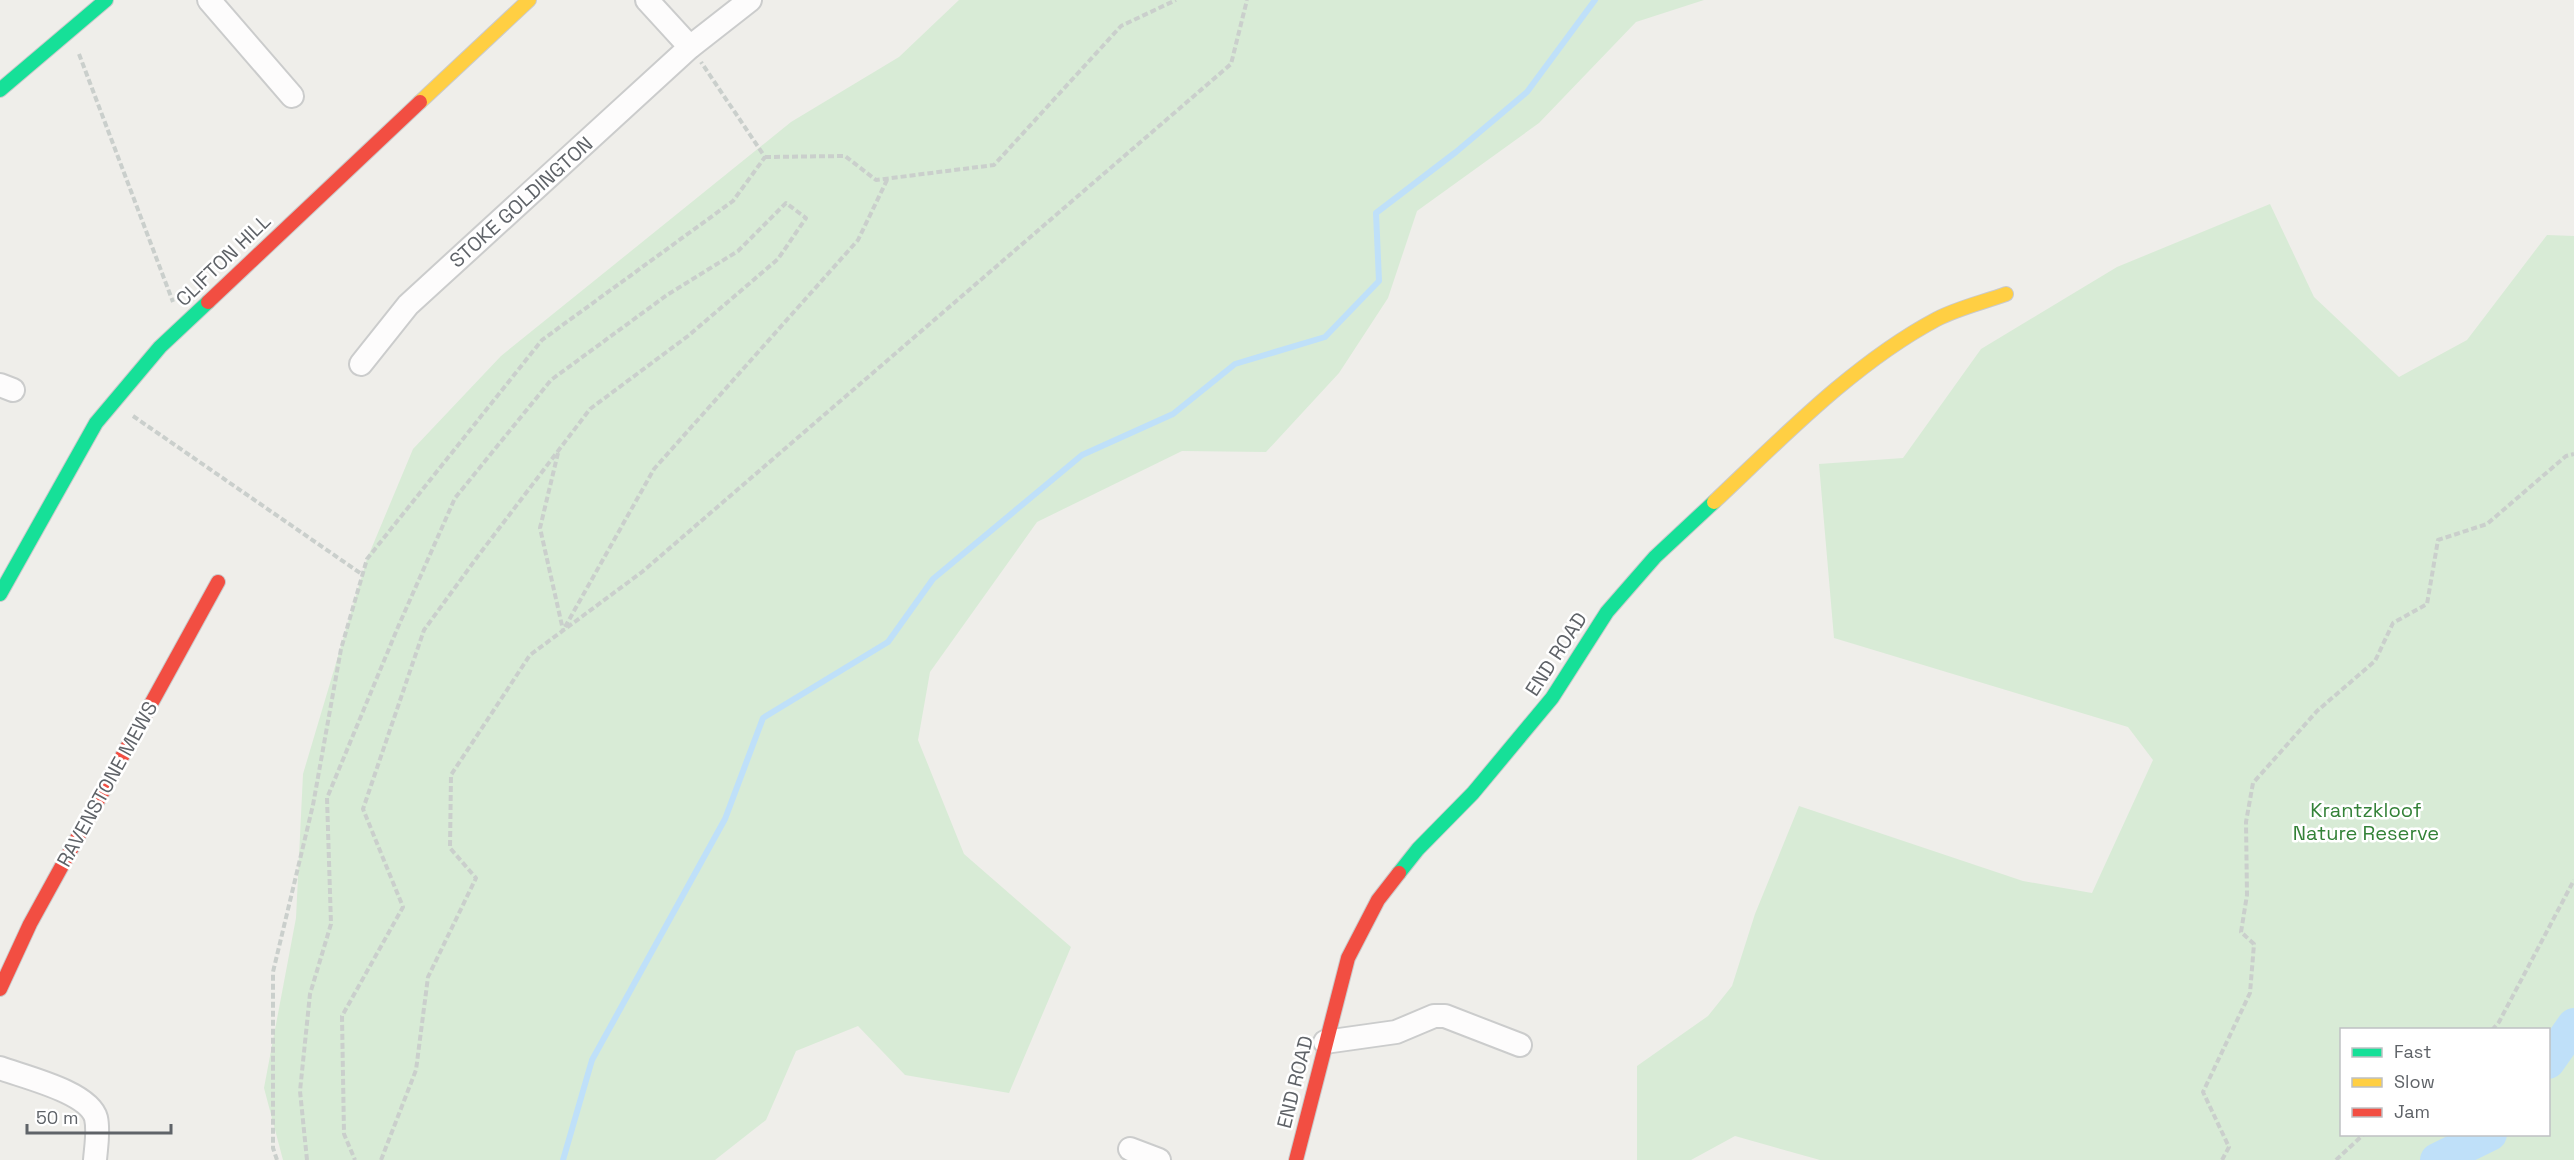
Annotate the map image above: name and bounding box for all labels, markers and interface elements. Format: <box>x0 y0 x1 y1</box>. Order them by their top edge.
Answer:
street label: STOKE GOLDINGTON <box>444 131 598 273</box>
street label: CLIFTON HILL <box>170 208 276 312</box>
street label: END ROAD <box>1519 607 1593 701</box>
street label: RAVENSTONE MEWS <box>51 697 163 871</box>
park label: Krantzkloof Nature Reserve <box>2293 797 2439 846</box>
legend <box>2340 1028 2550 1136</box>
street label: END ROAD <box>1271 1033 1319 1131</box>
text: Fast <box>2394 1040 2431 1063</box>
text: Slow <box>2394 1070 2435 1093</box>
scale bar <box>27 1097 171 1135</box>
text: Jam <box>2394 1100 2430 1123</box>
text: 50 m <box>36 1106 78 1129</box>

